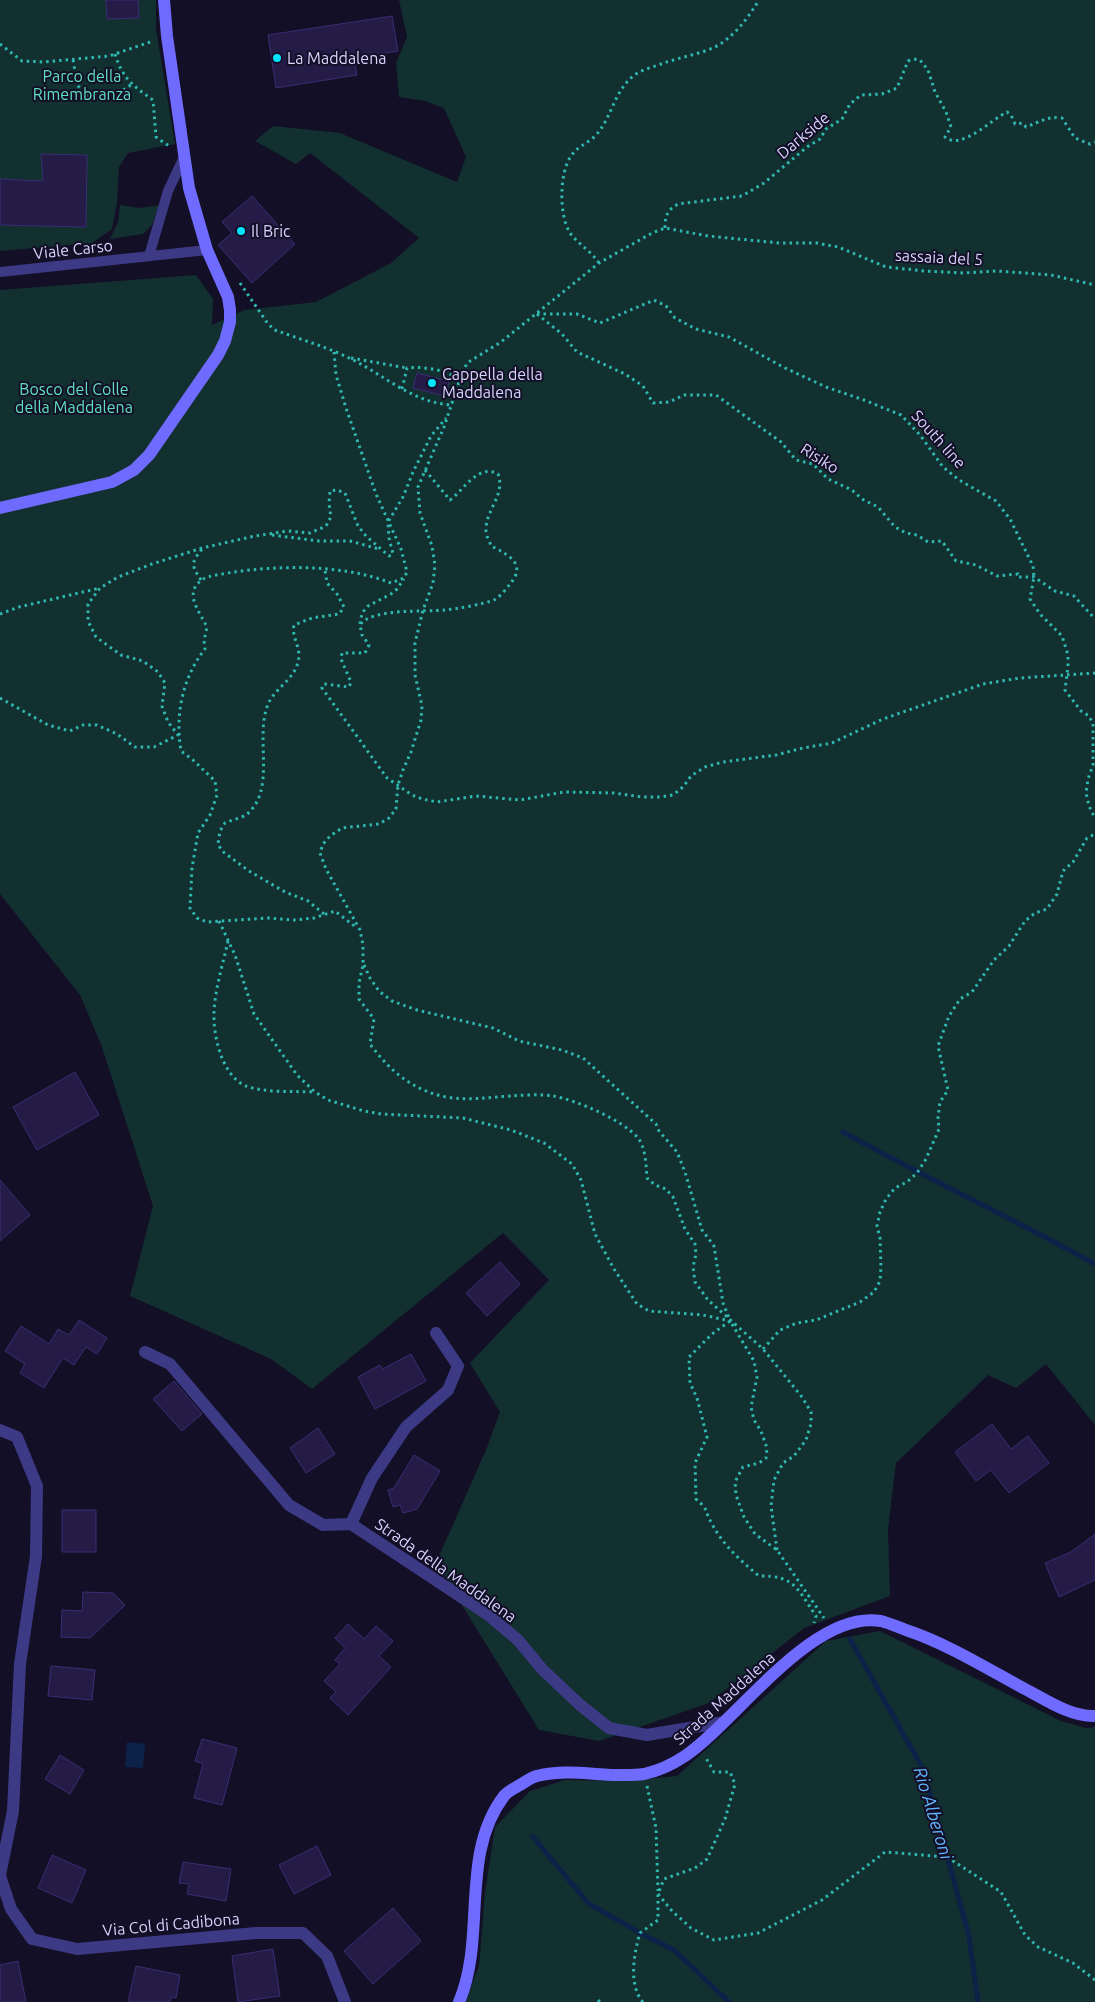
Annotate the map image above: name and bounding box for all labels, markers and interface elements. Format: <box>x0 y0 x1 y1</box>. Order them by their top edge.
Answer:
place label: La Maddalena <box>287 49 387 67</box>
marker: La Maddalena <box>271 52 283 64</box>
park label: Parco della Rimembranza <box>33 67 131 103</box>
street label: Darkside <box>773 108 833 162</box>
place label: Il Bric <box>251 222 291 240</box>
marker: Il Bric <box>235 225 247 237</box>
street label: Viale Carso <box>32 236 114 262</box>
street label: sassaia del 5 <box>895 246 983 268</box>
place label: Cappella della Maddalena <box>442 365 543 401</box>
marker: Cappella della Maddalena <box>426 377 438 389</box>
park label: Bosco del Colle della Maddalena <box>15 380 133 416</box>
street label: South line <box>908 406 970 472</box>
street label: Risiko <box>798 439 842 477</box>
street label: Strada della Maddalena <box>372 1514 520 1626</box>
street label: Strada Maddalena <box>670 1648 778 1748</box>
water label: Rio Alberoni <box>910 1764 958 1862</box>
street label: Via Col di Cadibona <box>102 1909 240 1939</box>

